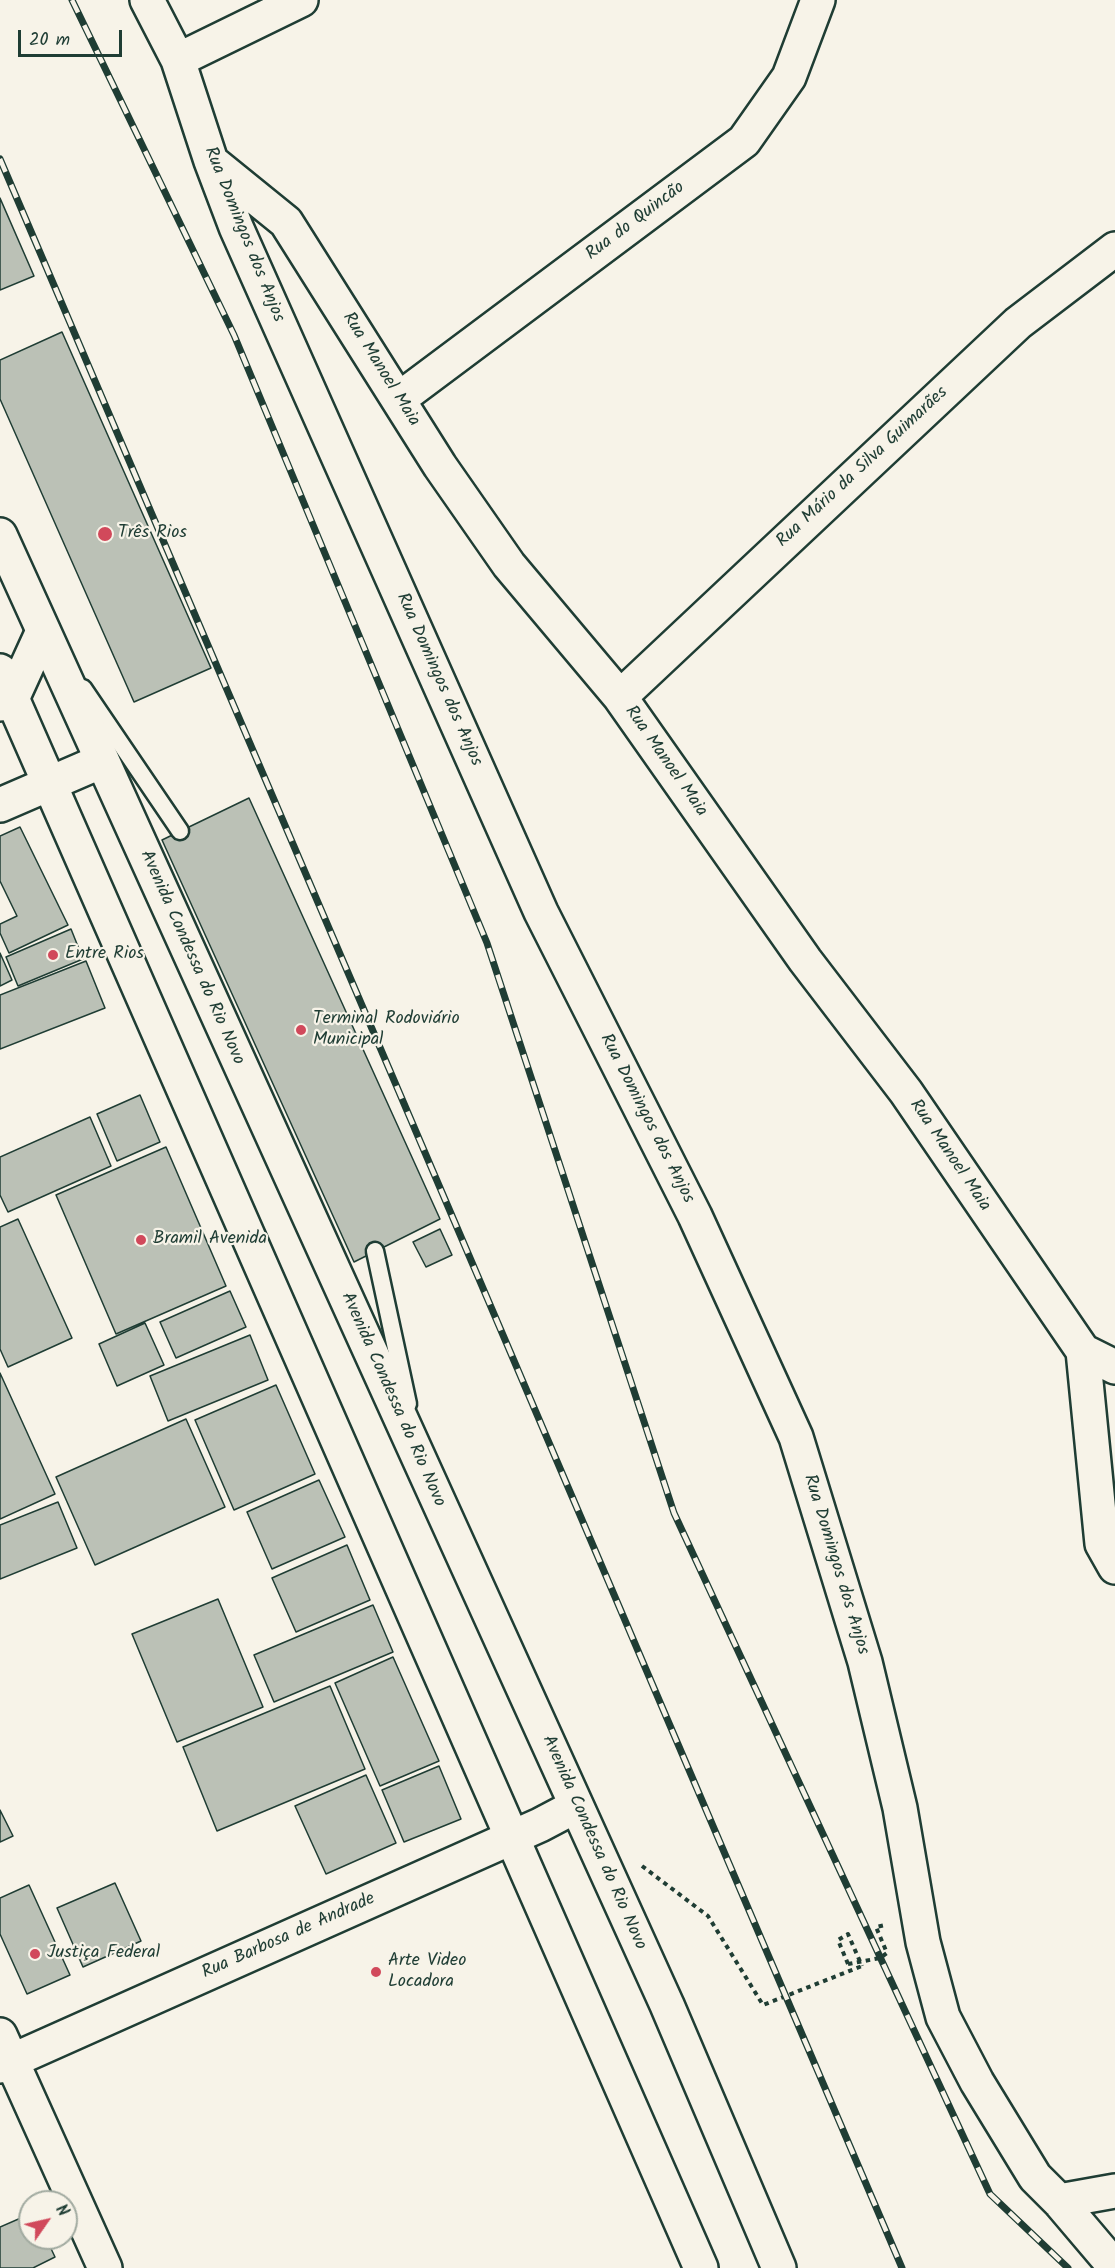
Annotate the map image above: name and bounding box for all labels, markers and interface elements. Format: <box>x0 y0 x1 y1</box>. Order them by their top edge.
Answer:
scale bar <box>21 18 124 56</box>
text: 20 m <box>29 26 70 55</box>
street label: Rua Domingos dos Anjos <box>198 144 288 326</box>
street label: Rua do Quincão <box>582 178 690 266</box>
street label: Rua Manoel Maia <box>336 309 424 431</box>
street label: Rua Mário da Silva Guimarães <box>773 383 953 553</box>
place label: Três Rios <box>118 523 187 545</box>
marker: Três Rios <box>96 525 114 543</box>
street label: Rua Domingos dos Anjos <box>390 590 486 770</box>
street label: Rua Manoel Maia <box>619 702 711 822</box>
street label: Avenida Condessa do Rio Novo <box>134 847 248 1069</box>
place label: Entre Rios <box>65 944 144 966</box>
marker: Entre Rios <box>46 948 60 962</box>
place label: Terminal Rodoviário Municipal <box>313 1009 460 1052</box>
marker: Terminal Rodoviário Municipal <box>294 1023 308 1037</box>
street label: Rua Domingos dos Anjos <box>594 1031 698 1207</box>
street label: Rua Manoel Maia <box>904 1096 994 1216</box>
place label: Bramil Avenida <box>153 1229 267 1251</box>
marker: Bramil Avenida <box>134 1233 148 1247</box>
street label: Avenida Condessa do Rio Novo <box>335 1289 449 1511</box>
street label: Rua Domingos dos Anjos <box>797 1472 873 1658</box>
street label: Avenida Condessa do Rio Novo <box>536 1732 650 1954</box>
street label: Rua Barbosa de Andrade <box>199 1889 379 1985</box>
place label: Justiça Federal <box>47 1943 160 1965</box>
marker: Justiça Federal <box>28 1947 42 1961</box>
place label: Arte Video Locadora <box>388 1951 466 1994</box>
marker: Arte Video Locadora <box>369 1965 383 1979</box>
north arrow <box>18 2190 78 2250</box>
text: N <box>48 2200 75 2222</box>

